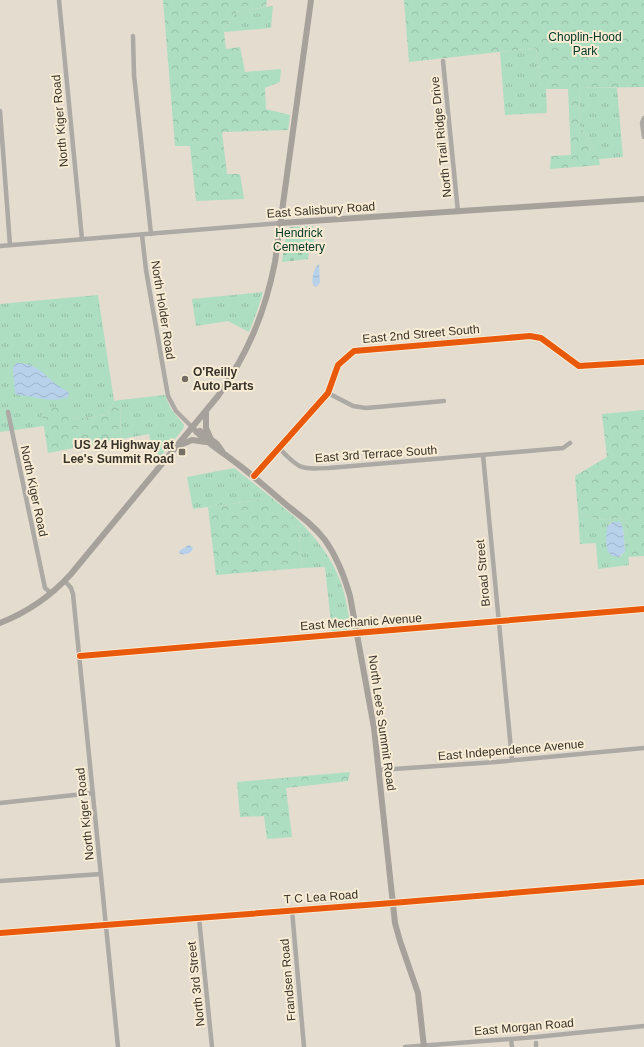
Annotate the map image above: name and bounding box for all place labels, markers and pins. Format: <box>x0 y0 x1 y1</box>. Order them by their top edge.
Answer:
place label: O'Reilly Auto Parts <box>193 365 254 393</box>
marker: O'Reilly Auto Parts <box>180 374 190 384</box>
place label: US 24 Highway at Lee's Summit Road <box>63 438 174 466</box>
marker: US 24 Highway at Lee's Summit Road <box>177 447 187 457</box>

